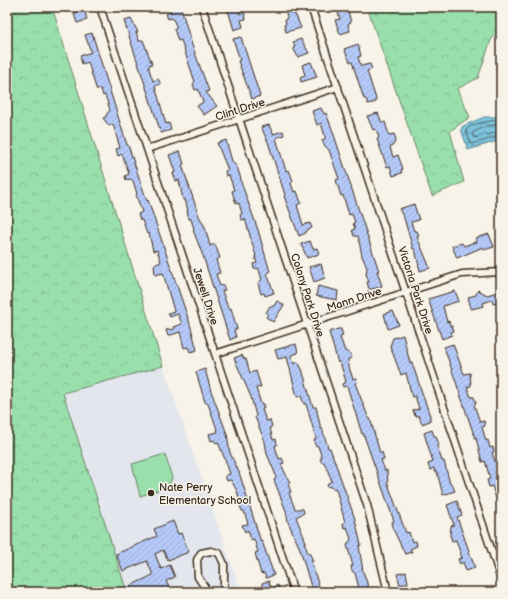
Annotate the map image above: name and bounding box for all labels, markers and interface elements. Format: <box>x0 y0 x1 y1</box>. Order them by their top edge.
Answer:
street label: Clint Drive <box>214 95 267 124</box>
street label: Victoria Park Drive <box>395 245 436 336</box>
street label: Colony Park Drive <box>288 252 327 339</box>
street label: Jewell Drive <box>190 266 221 327</box>
street label: Mann Drive <box>325 284 384 314</box>
place label: Nate Perry Elementary School <box>159 481 251 507</box>
marker: Nate Perry Elementary School <box>146 488 156 498</box>

